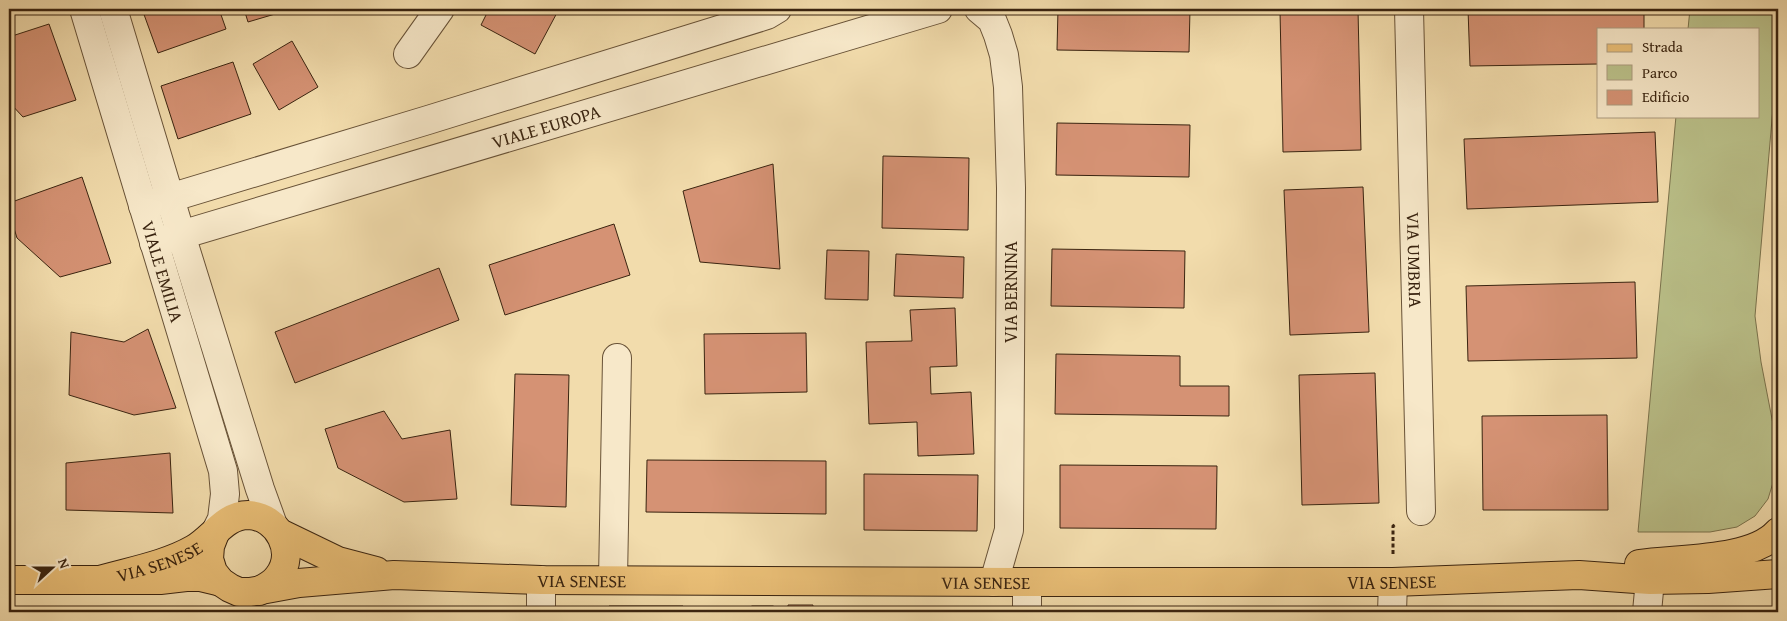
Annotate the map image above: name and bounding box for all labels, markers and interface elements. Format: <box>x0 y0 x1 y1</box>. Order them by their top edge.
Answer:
legend <box>1597 28 1760 118</box>
text: Strada <box>1642 36 1683 57</box>
text: Parco <box>1642 62 1678 83</box>
text: Edificio <box>1642 86 1690 107</box>
street label: VIALE EUROPA <box>488 97 603 155</box>
street label: VIA UMBRIA <box>1400 212 1430 308</box>
street label: VIALE EMILIA <box>135 217 191 326</box>
street label: VIA BERNINA <box>997 241 1024 343</box>
street label: VIA SENESE <box>114 534 207 588</box>
north arrow <box>28 544 78 594</box>
text: N <box>53 555 75 572</box>
street label: VIA SENESE <box>537 566 626 594</box>
street label: VIA SENESE <box>1347 567 1437 596</box>
street label: VIA SENESE <box>941 568 1030 596</box>

